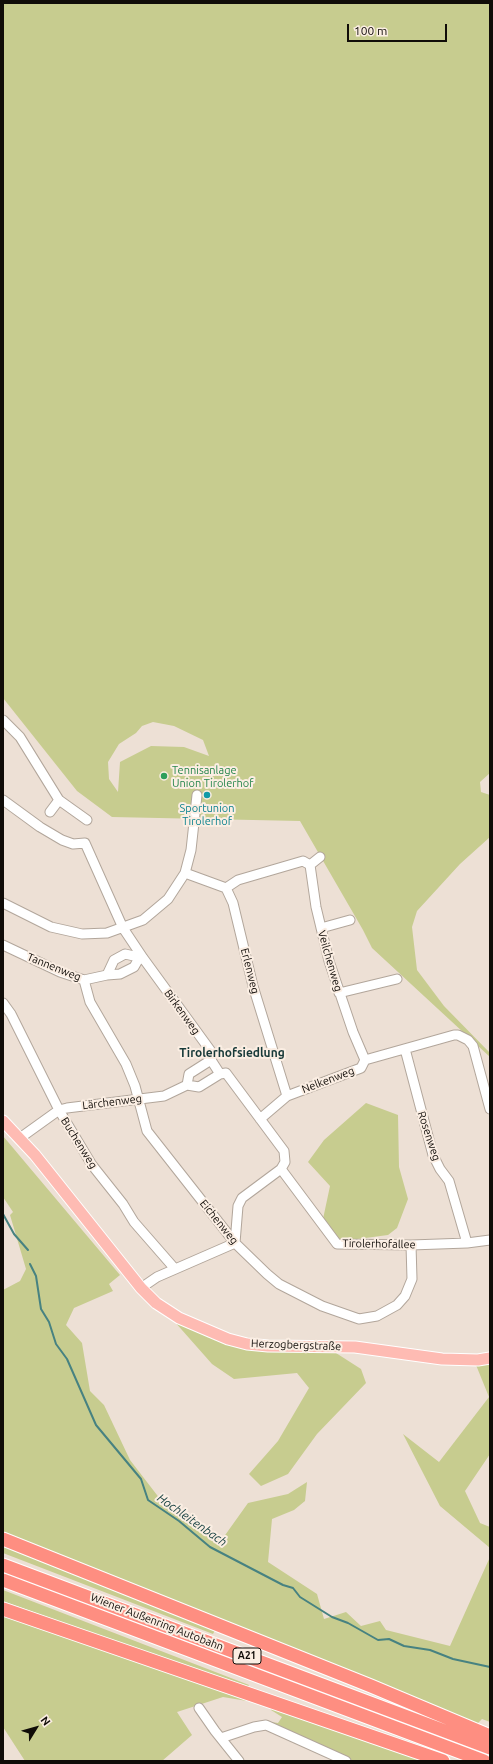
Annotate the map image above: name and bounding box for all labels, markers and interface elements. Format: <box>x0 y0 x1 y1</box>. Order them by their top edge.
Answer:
scale bar <box>349 16 449 42</box>
text: 100 m <box>354 24 387 37</box>
place label: Tennisanlage Union Tirolerhof <box>172 763 253 789</box>
marker: Tennisanlage Union Tirolerhof <box>159 771 169 781</box>
marker: Sportunion Tirolerhof <box>202 790 212 800</box>
place label: Sportunion Tirolerhof <box>179 801 235 827</box>
street label: Veilchenweg <box>315 929 345 993</box>
street label: Erlenweg <box>238 947 262 995</box>
street label: Tannenweg <box>25 950 83 984</box>
street label: Birkenweg <box>161 987 203 1037</box>
district label: Tirolerhofsiedlung <box>179 1046 285 1060</box>
street label: Nelkenweg <box>300 1064 356 1096</box>
street label: Lärchenweg <box>81 1092 143 1112</box>
street label: Rosenweg <box>415 1110 443 1162</box>
street label: Buchenweg <box>58 1115 100 1171</box>
street label: Eichenweg <box>197 1197 241 1247</box>
street label: Tirolerhofallee <box>342 1237 416 1251</box>
street label: Herzogbergstraße <box>251 1337 341 1353</box>
water label: Hochleitenbach <box>154 1491 230 1549</box>
street label: Wiener Außenring Autobahn <box>89 1591 225 1653</box>
road number: A21 <box>233 1648 261 1664</box>
north arrow <box>16 1708 56 1748</box>
text: N <box>38 1714 53 1728</box>

